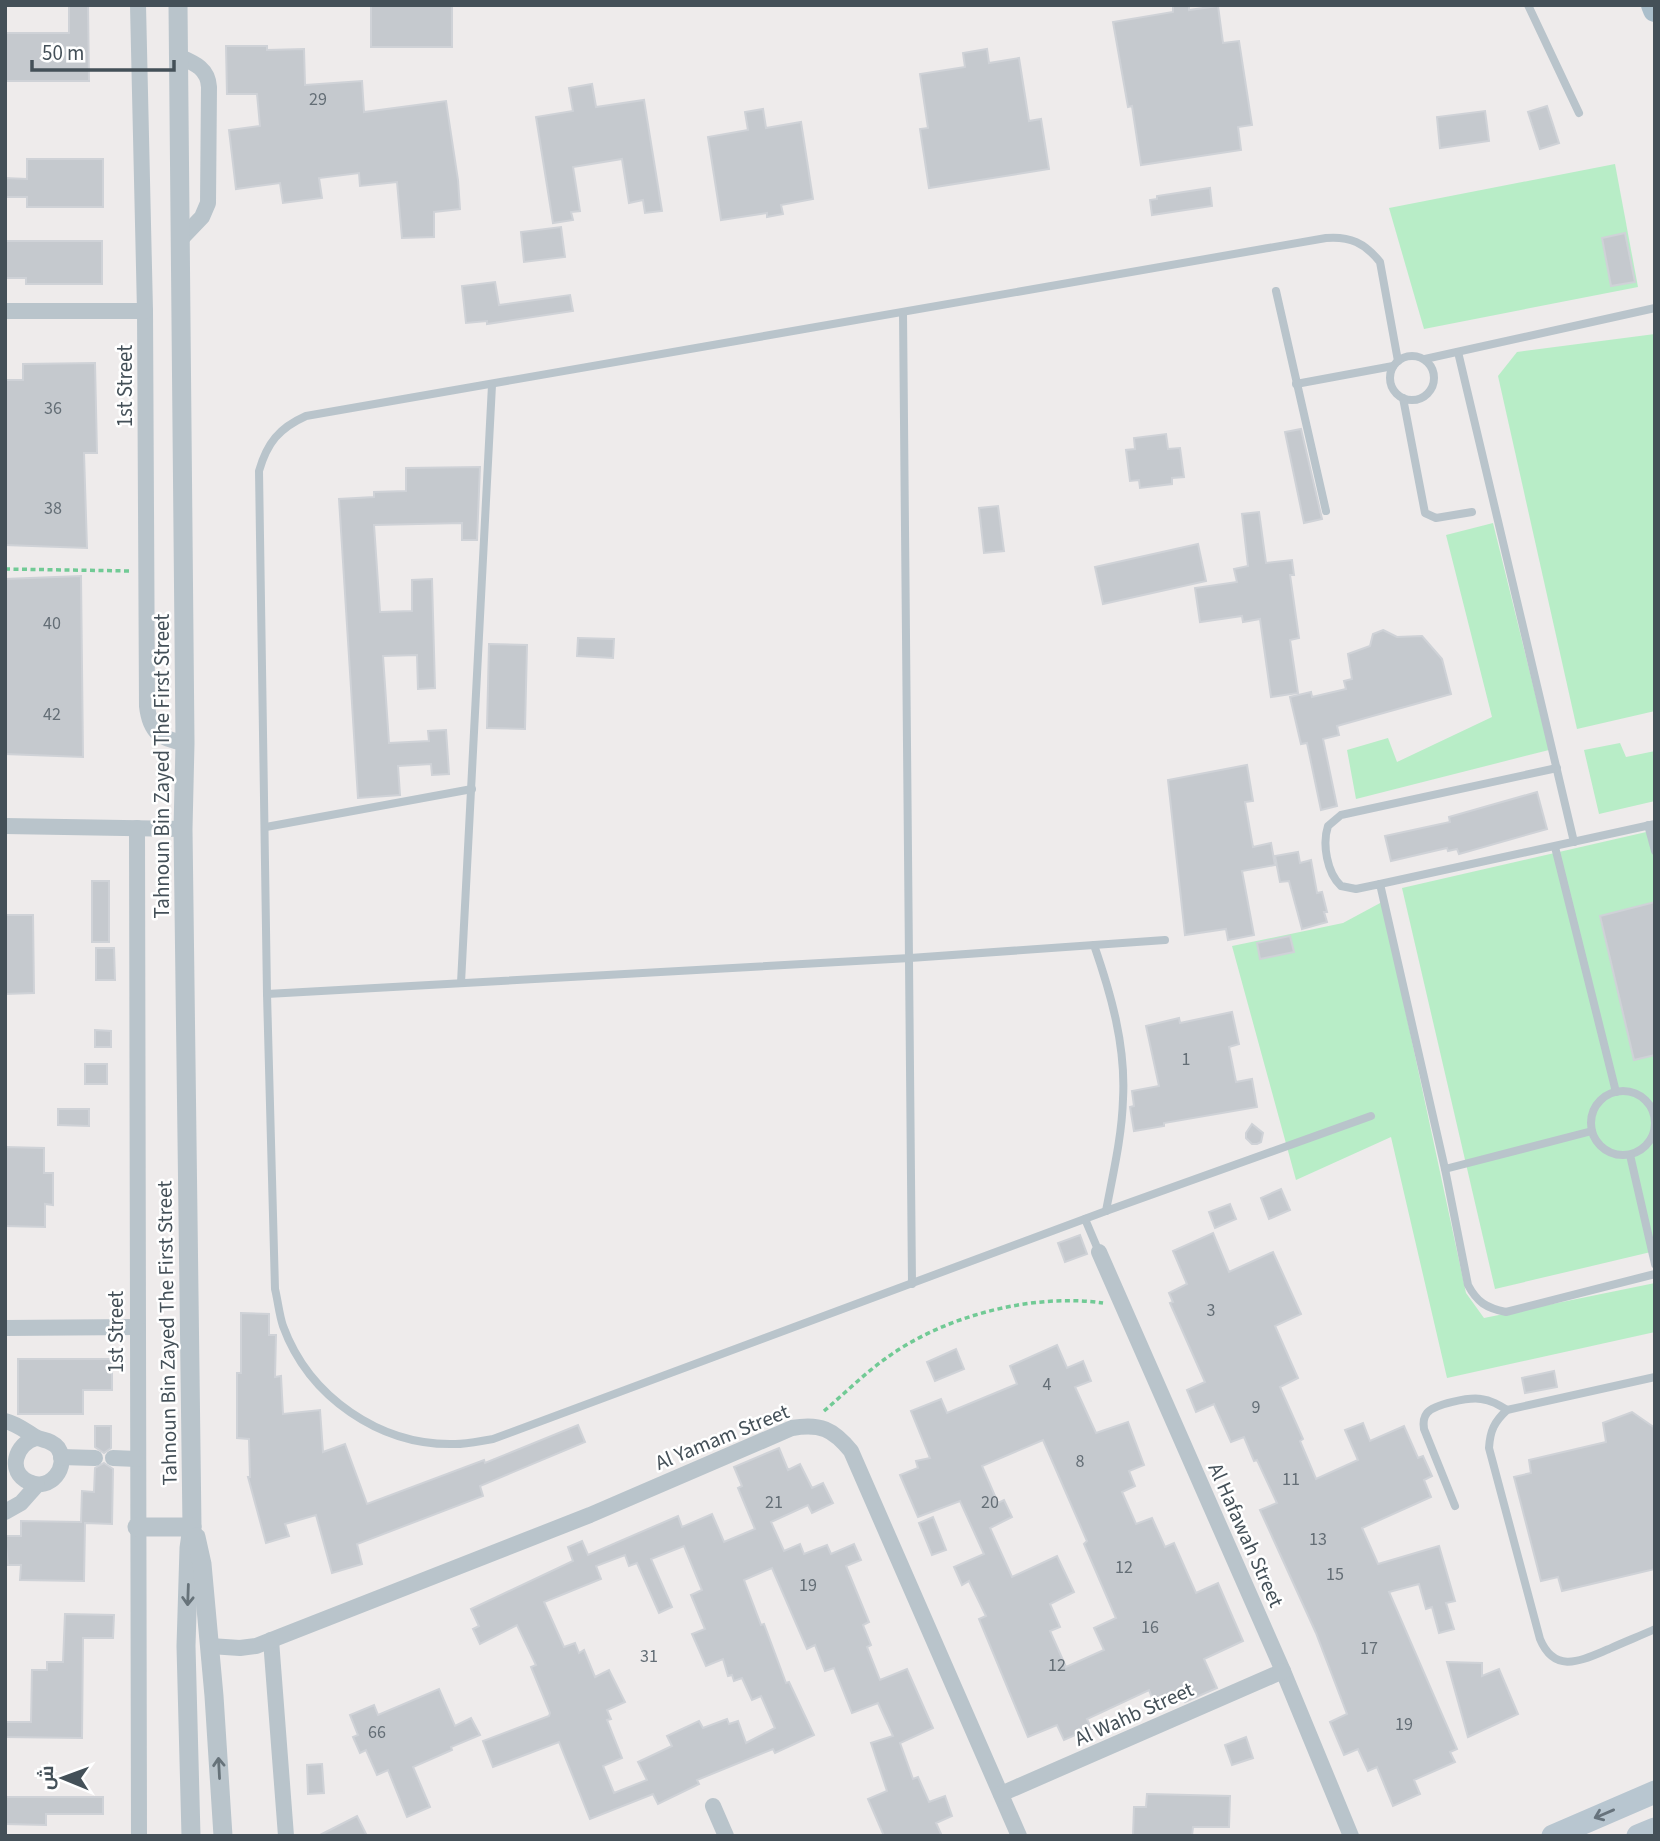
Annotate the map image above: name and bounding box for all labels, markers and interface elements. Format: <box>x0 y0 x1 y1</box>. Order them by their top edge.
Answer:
scale bar <box>32 28 173 72</box>
text: 50 m <box>42 38 84 68</box>
house number: 29 <box>309 87 327 112</box>
street label: 1st Street <box>110 345 140 427</box>
house number: 36 <box>44 396 62 421</box>
house number: 38 <box>44 496 62 521</box>
house number: 40 <box>43 611 61 636</box>
street label: Tahnoun Bin Zayed The First Street <box>147 614 177 918</box>
house number: 42 <box>43 702 61 727</box>
house number: 1 <box>1182 1047 1190 1072</box>
street label: Tahnoun Bin Zayed The First Street <box>149 1180 185 1486</box>
street label: 1st Street <box>101 1291 131 1373</box>
house number: 3 <box>1207 1298 1216 1323</box>
house number: 4 <box>1043 1372 1052 1397</box>
house number: 9 <box>1252 1395 1261 1420</box>
street label: Al Yamam Street <box>650 1396 794 1478</box>
house number: 8 <box>1076 1449 1085 1474</box>
street label: Al Hafawah Street <box>1201 1458 1291 1612</box>
house number: 11 <box>1282 1467 1300 1492</box>
house number: 21 <box>765 1490 783 1515</box>
house number: 20 <box>981 1490 999 1515</box>
house number: 13 <box>1309 1527 1327 1552</box>
house number: 12 <box>1115 1555 1133 1580</box>
house number: 15 <box>1326 1562 1344 1587</box>
house number: 19 <box>799 1573 817 1598</box>
one-way arrow <box>181 1583 194 1606</box>
house number: 16 <box>1141 1615 1159 1640</box>
house number: 17 <box>1360 1636 1378 1661</box>
house number: 31 <box>640 1644 658 1669</box>
house number: 12 <box>1048 1653 1066 1678</box>
street label: Al Wahb Street <box>1070 1674 1198 1754</box>
house number: 19 <box>1395 1712 1413 1737</box>
house number: 66 <box>368 1720 386 1745</box>
north arrow <box>28 1743 98 1813</box>
one-way arrow <box>212 1756 225 1779</box>
text: ش <box>34 1765 61 1790</box>
one-way arrow <box>1594 1808 1615 1821</box>

